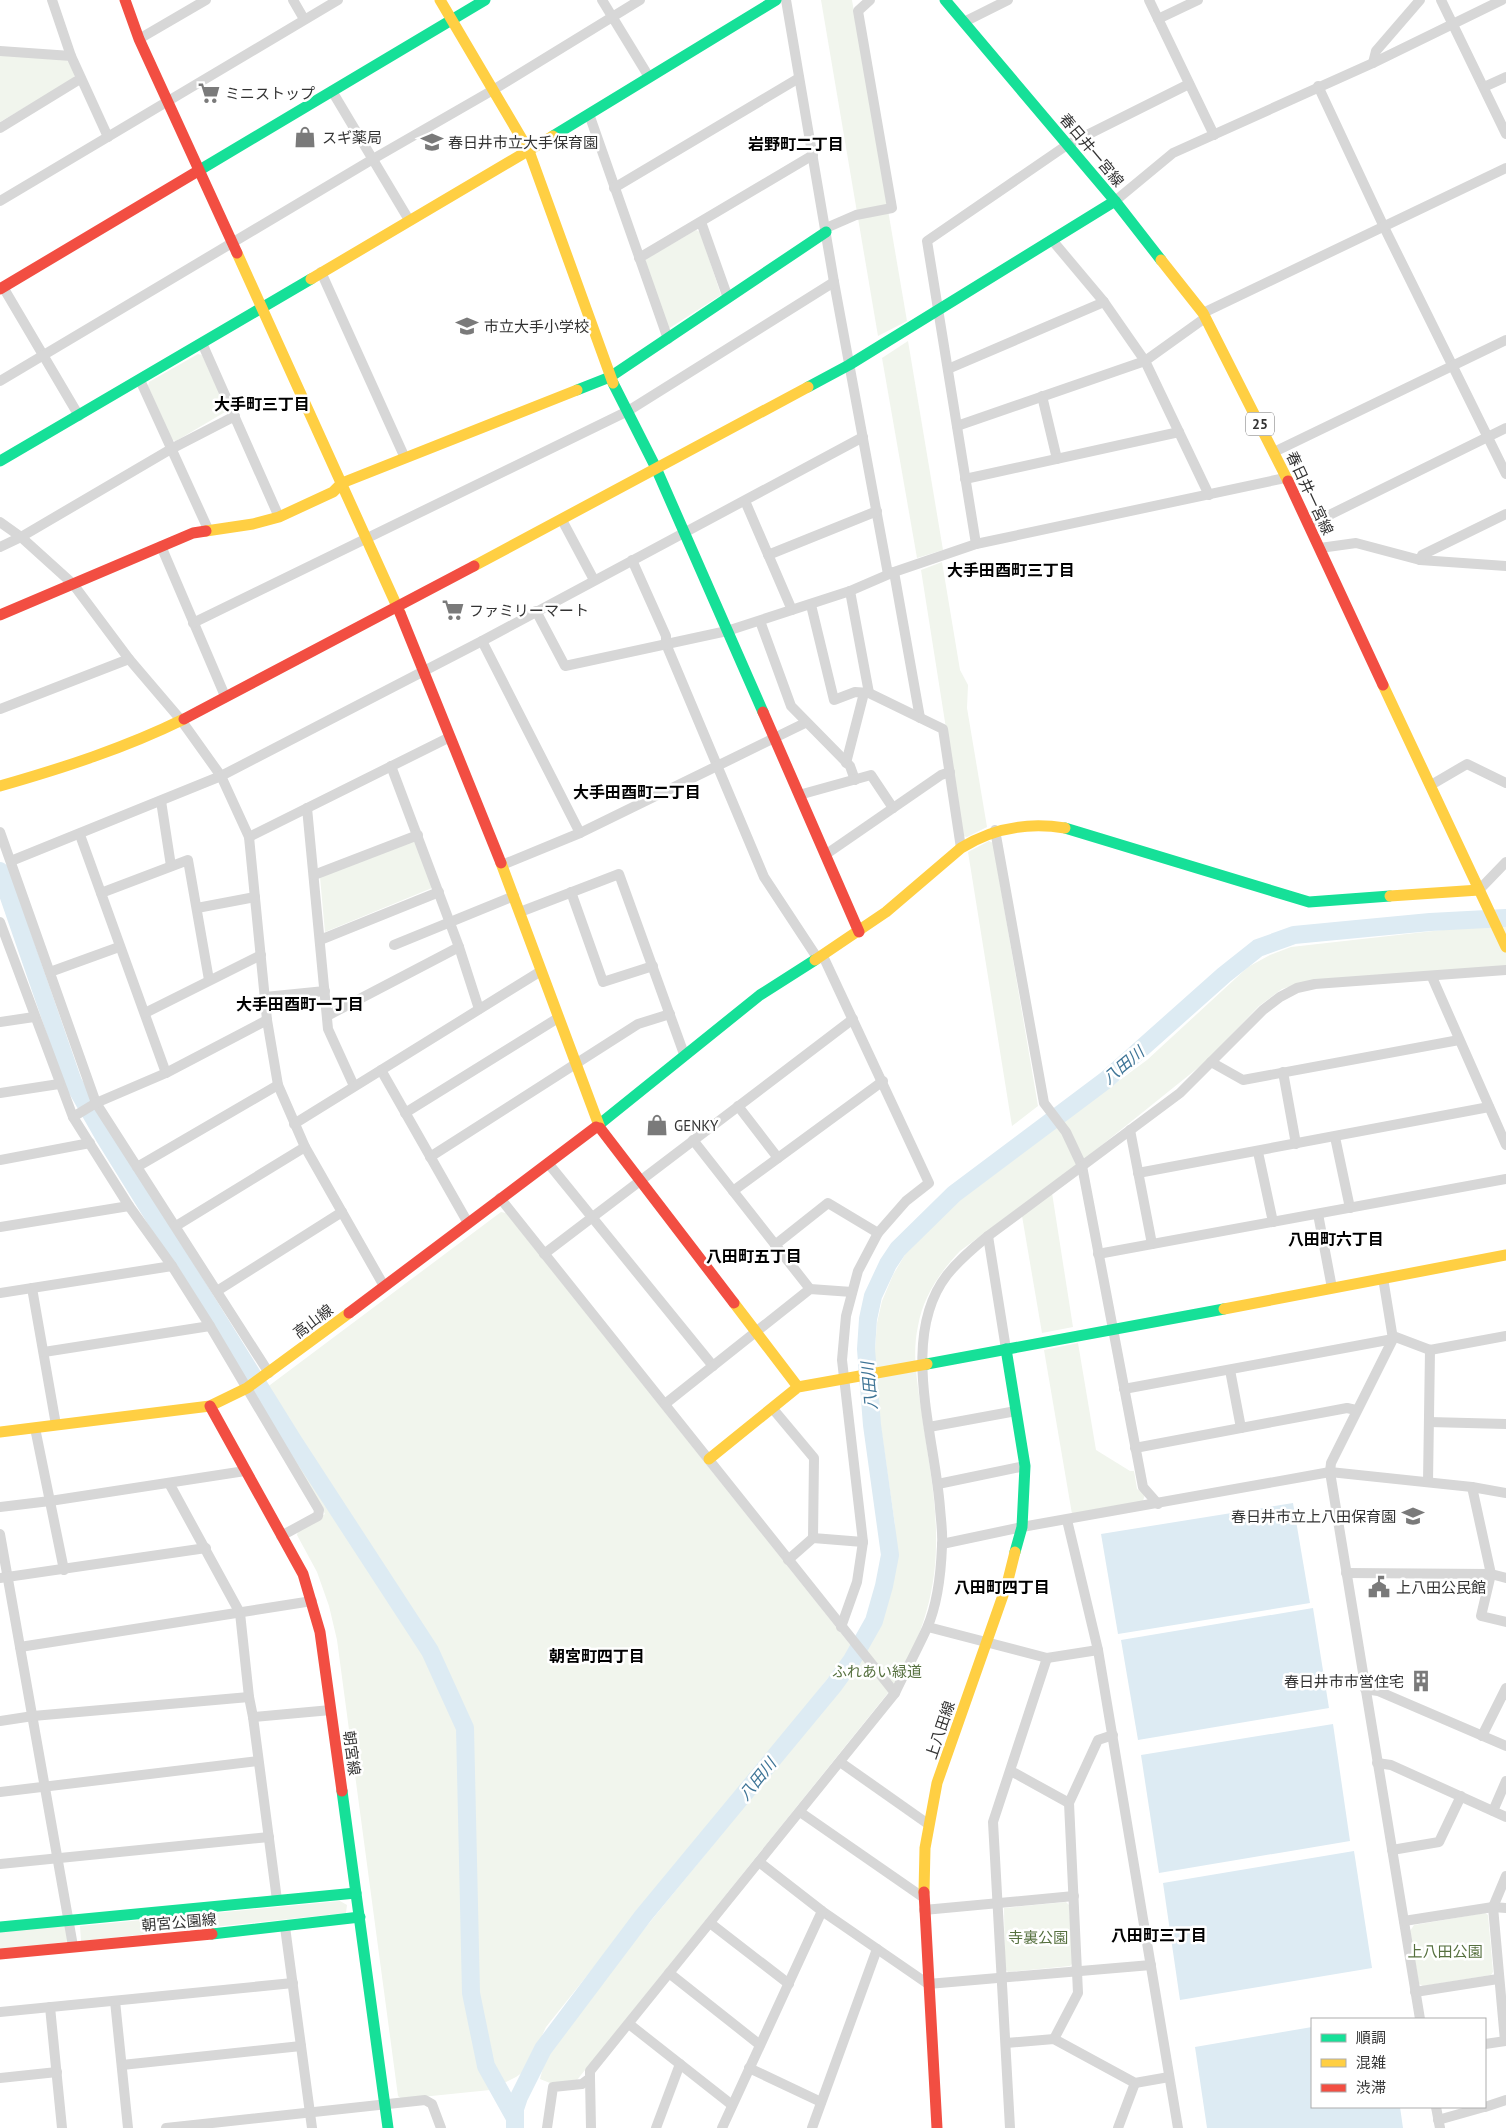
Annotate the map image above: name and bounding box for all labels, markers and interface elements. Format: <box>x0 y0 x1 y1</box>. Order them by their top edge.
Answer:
supermarket icon: ミニストップ <box>196 80 222 106</box>
place label: ミニストップ <box>225 84 315 103</box>
street label: 春日井一宮線 <box>1056 109 1128 191</box>
shop icon: スギ薬局 <box>292 124 318 150</box>
place label: スギ薬局 <box>322 128 382 147</box>
school or university icon: 春日井市立大手保育園 <box>419 129 445 155</box>
place label: 春日井市立大手保育園 <box>448 133 598 152</box>
district label: 岩野町二丁目 <box>748 134 844 154</box>
school or university icon: 市立大手小学校 <box>454 313 480 339</box>
place label: 市立大手小学校 <box>484 317 589 336</box>
district label: 大手町三丁目 <box>214 394 310 414</box>
road number: 25 <box>1246 412 1274 436</box>
street label: 春日井一宮線 <box>1282 448 1338 538</box>
district label: 大手田酉町三丁目 <box>947 560 1075 580</box>
supermarket icon: ファミリーマート <box>440 597 466 623</box>
place label: ファミリーマート <box>469 601 589 620</box>
district label: 大手田酉町二丁目 <box>573 782 701 802</box>
district label: 大手田酉町一丁目 <box>236 994 364 1014</box>
water label: 八田川 <box>1098 1041 1149 1088</box>
shop icon: GENKY <box>644 1112 670 1138</box>
place label: GENKY <box>674 1116 719 1135</box>
district label: 八田町六丁目 <box>1288 1229 1384 1249</box>
district label: 八田町五丁目 <box>706 1246 802 1266</box>
street label: 高山線 <box>289 1300 337 1342</box>
water label: 八田川 <box>857 1359 881 1411</box>
school or university icon: 春日井市立上八田保育園 <box>1400 1503 1426 1529</box>
place label: 春日井市立上八田保育園 <box>1231 1507 1396 1526</box>
public building icon: 上八田公民館 <box>1366 1574 1392 1600</box>
district label: 八田町四丁目 <box>954 1577 1050 1597</box>
place label: 上八田公民館 <box>1396 1578 1486 1597</box>
district label: 朝宮町四丁目 <box>549 1646 645 1666</box>
park label: ふれあい緑道 <box>832 1662 922 1681</box>
building icon: 春日井市市営住宅 <box>1408 1668 1434 1694</box>
place label: 春日井市市営住宅 <box>1284 1672 1404 1691</box>
street label: 上八田線 <box>921 1699 959 1761</box>
street label: 朝宮線 <box>339 1729 365 1777</box>
water label: 八田川 <box>734 1753 781 1804</box>
street label: 朝宮公園線 <box>141 1909 217 1935</box>
district label: 八田町三丁目 <box>1111 1925 1207 1945</box>
park label: 寺裏公園 <box>1008 1928 1068 1947</box>
park label: 上八田公園 <box>1407 1942 1483 1961</box>
legend <box>1311 2018 1486 2108</box>
text: 順調 <box>1356 2028 1386 2047</box>
text: 混雑 <box>1356 2053 1386 2072</box>
text: 渋滞 <box>1356 2078 1386 2097</box>

